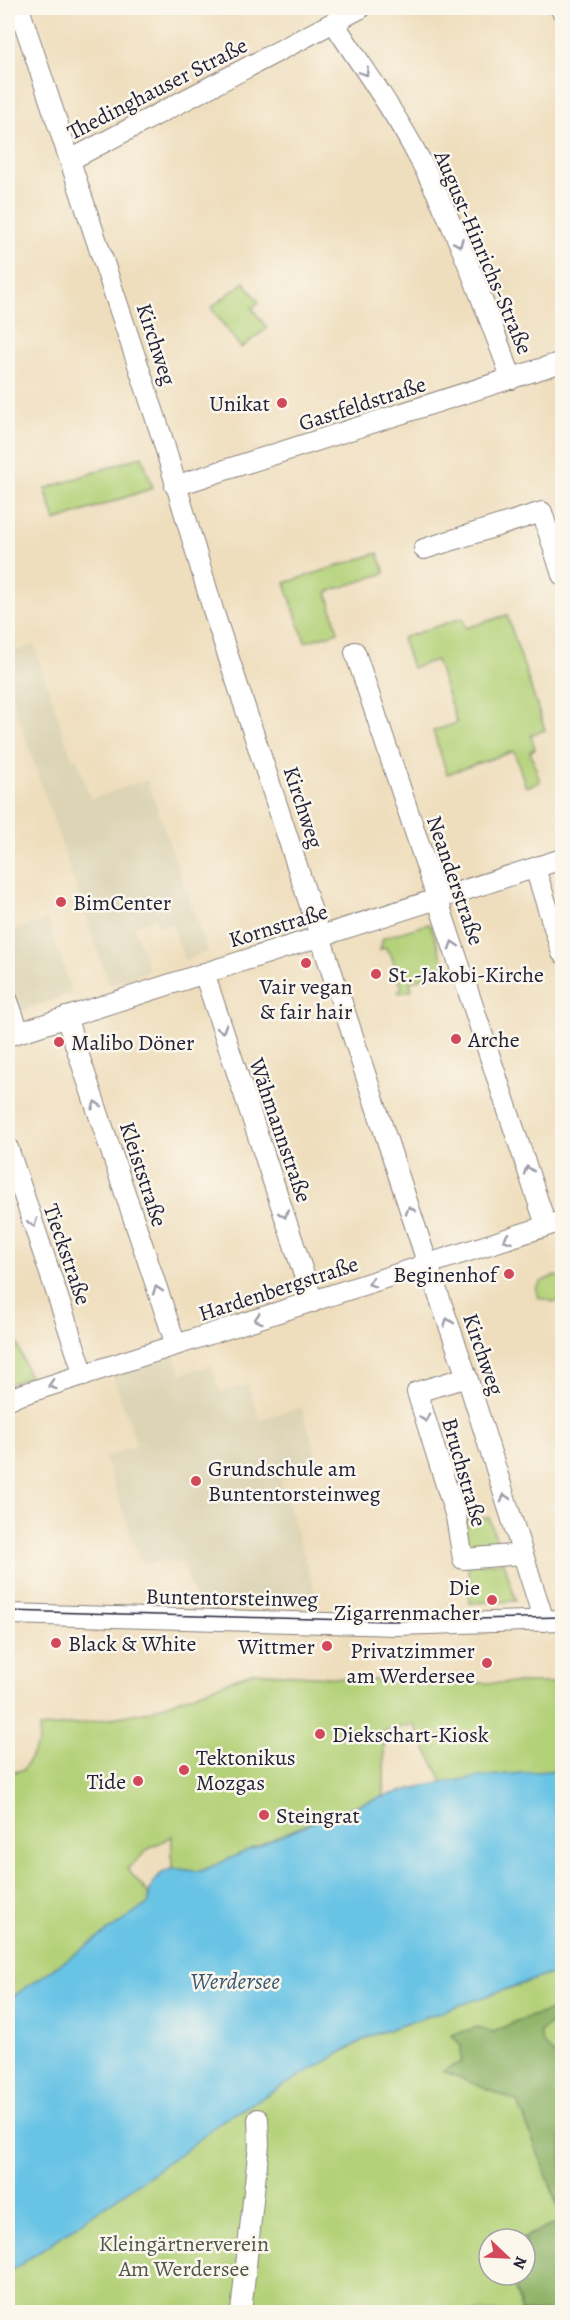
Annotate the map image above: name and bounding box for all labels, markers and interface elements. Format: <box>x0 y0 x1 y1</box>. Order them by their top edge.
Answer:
street label: Thedinghauser Straße <box>62 30 253 147</box>
one-way arrow <box>358 66 369 77</box>
street label: August-Hinrichs-Straße <box>426 145 540 359</box>
one-way arrow <box>452 237 464 248</box>
street label: Kirchweg <box>129 299 183 389</box>
street label: Gastfeldstraße <box>295 369 430 439</box>
place label: Unikat <box>209 389 270 419</box>
marker: Unikat <box>275 396 289 410</box>
street label: Kirchweg <box>276 762 330 852</box>
street label: Neanderstraße <box>419 812 491 949</box>
place label: BimCenter <box>73 888 171 918</box>
marker: BimCenter <box>54 895 68 909</box>
street label: Kornstraße <box>225 897 331 955</box>
one-way arrow <box>447 940 460 951</box>
marker: Vair vegan & fair hair <box>299 956 313 970</box>
place label: St.-Jakobi-Kirche <box>388 960 544 990</box>
marker: St.-Jakobi-Kirche <box>369 967 383 981</box>
place label: Vair vegan & fair hair <box>258 972 353 1027</box>
one-way arrow <box>215 1023 227 1034</box>
place label: Arche <box>467 1025 520 1055</box>
place label: Malibo Döner <box>71 1028 195 1058</box>
marker: Arche <box>449 1032 463 1046</box>
marker: Malibo Döner <box>52 1035 66 1049</box>
street label: Wähmannstraße <box>241 1053 319 1207</box>
one-way arrow <box>90 1100 103 1111</box>
street label: Kleiststraße <box>112 1118 174 1231</box>
one-way arrow <box>523 1165 535 1176</box>
street label: Tieckstraße <box>36 1200 98 1309</box>
one-way arrow <box>404 1205 417 1216</box>
one-way arrow <box>277 1208 289 1219</box>
one-way arrow <box>26 1218 38 1228</box>
one-way arrow <box>502 1231 513 1244</box>
street label: Hardenbergstraße <box>195 1249 362 1329</box>
place label: Beginenhof <box>393 1260 500 1290</box>
marker: Beginenhof <box>502 1267 516 1281</box>
one-way arrow <box>367 1276 378 1288</box>
one-way arrow <box>152 1285 165 1296</box>
street label: Kirchweg <box>455 1309 511 1399</box>
one-way arrow <box>253 1312 264 1324</box>
one-way arrow <box>442 1317 455 1328</box>
one-way arrow <box>47 1377 58 1390</box>
one-way arrow <box>418 1412 430 1423</box>
street label: Bruchstraße <box>434 1414 494 1530</box>
place label: Grundschule am Buntentorsteinweg <box>208 1454 381 1509</box>
marker: Grundschule am Buntentorsteinweg <box>189 1474 203 1488</box>
one-way arrow <box>500 1493 512 1504</box>
place label: Die Zigarrenmacher <box>334 1573 480 1628</box>
street label: Buntentorsteinweg <box>145 1581 318 1615</box>
marker: Die Zigarrenmacher <box>485 1593 499 1607</box>
place label: Black & White <box>68 1629 196 1659</box>
place label: Wittmer <box>237 1632 315 1662</box>
marker: Black & White <box>49 1636 63 1650</box>
place label: Privatzimmer am Werdersee <box>347 1636 475 1691</box>
marker: Wittmer <box>320 1639 334 1653</box>
marker: Privatzimmer am Werdersee <box>480 1656 494 1670</box>
place label: Diekschart-Kiosk <box>332 1720 489 1750</box>
marker: Diekschart-Kiosk <box>313 1727 327 1741</box>
place label: Tektonikus Mozgas <box>196 1743 296 1798</box>
marker: Tektonikus Mozgas <box>177 1763 191 1777</box>
place label: Tide <box>87 1767 126 1797</box>
marker: Tide <box>131 1774 145 1788</box>
place label: Steingrat <box>276 1801 360 1831</box>
marker: Steingrat <box>257 1808 271 1822</box>
water label: Werdersee <box>190 1965 280 1997</box>
north arrow <box>477 2227 537 2287</box>
park label: Kleingärtnerverein Am Werdersee <box>99 2229 269 2284</box>
text: N <box>507 2253 532 2272</box>

